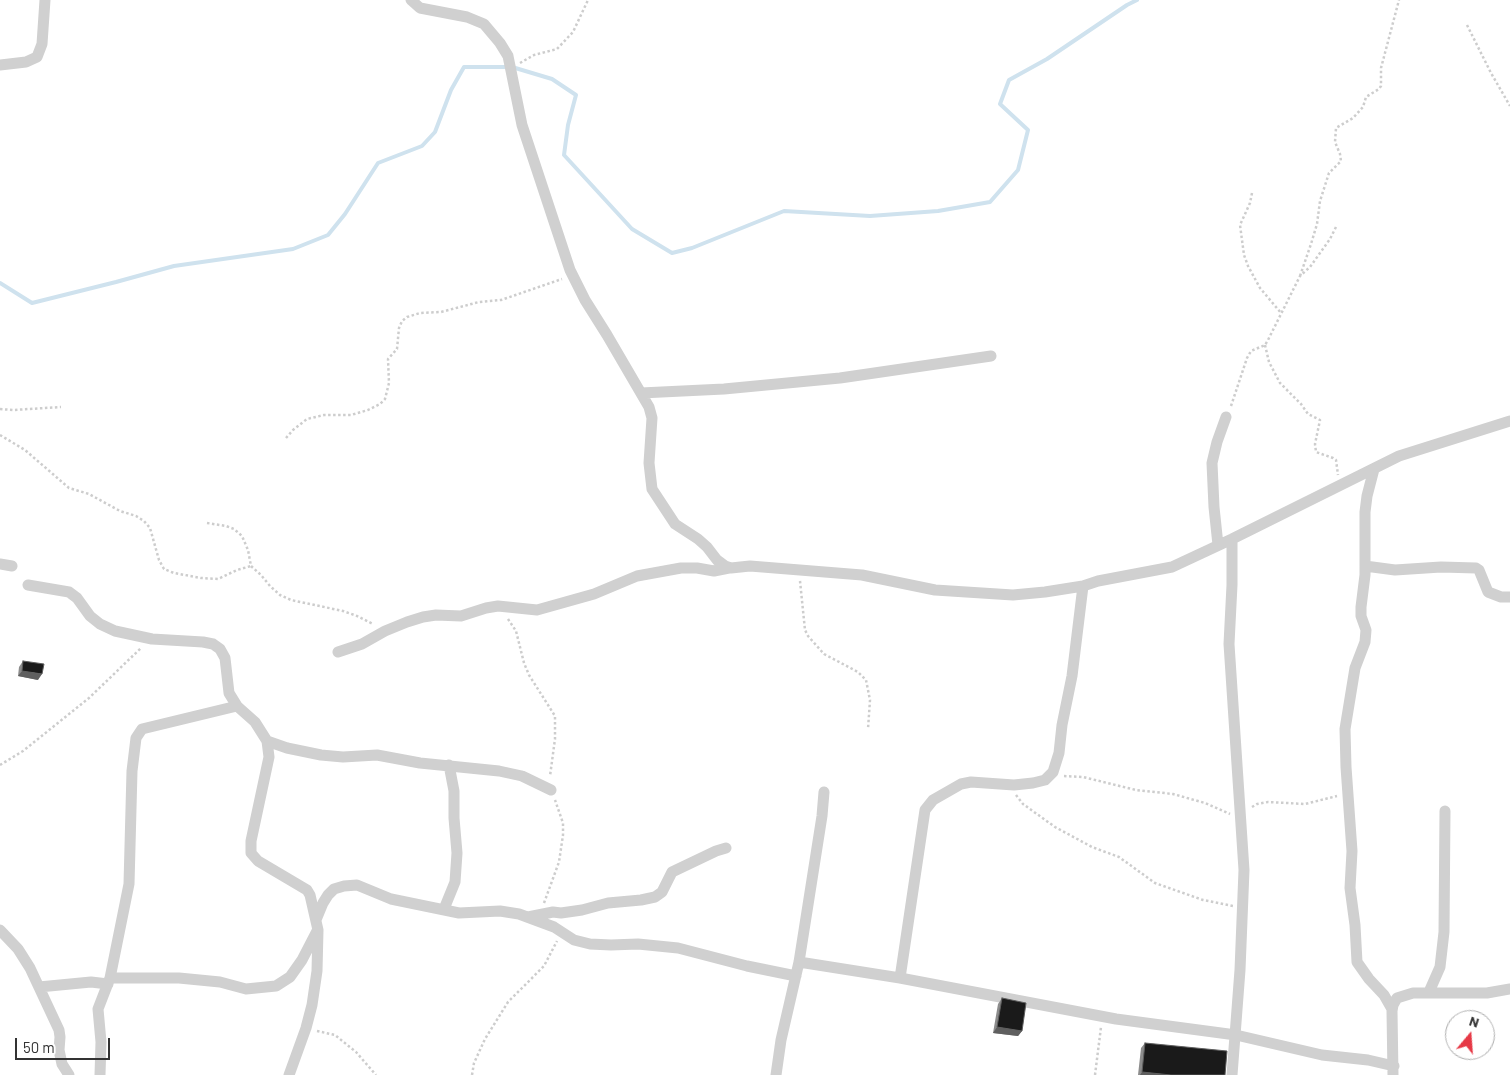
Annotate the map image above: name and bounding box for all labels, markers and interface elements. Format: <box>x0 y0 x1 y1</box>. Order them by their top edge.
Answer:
north arrow <box>1445 1010 1495 1060</box>
text: N <box>1467 1012 1482 1031</box>
scale bar <box>18 1028 112 1060</box>
text: 50 m <box>23 1038 55 1056</box>

